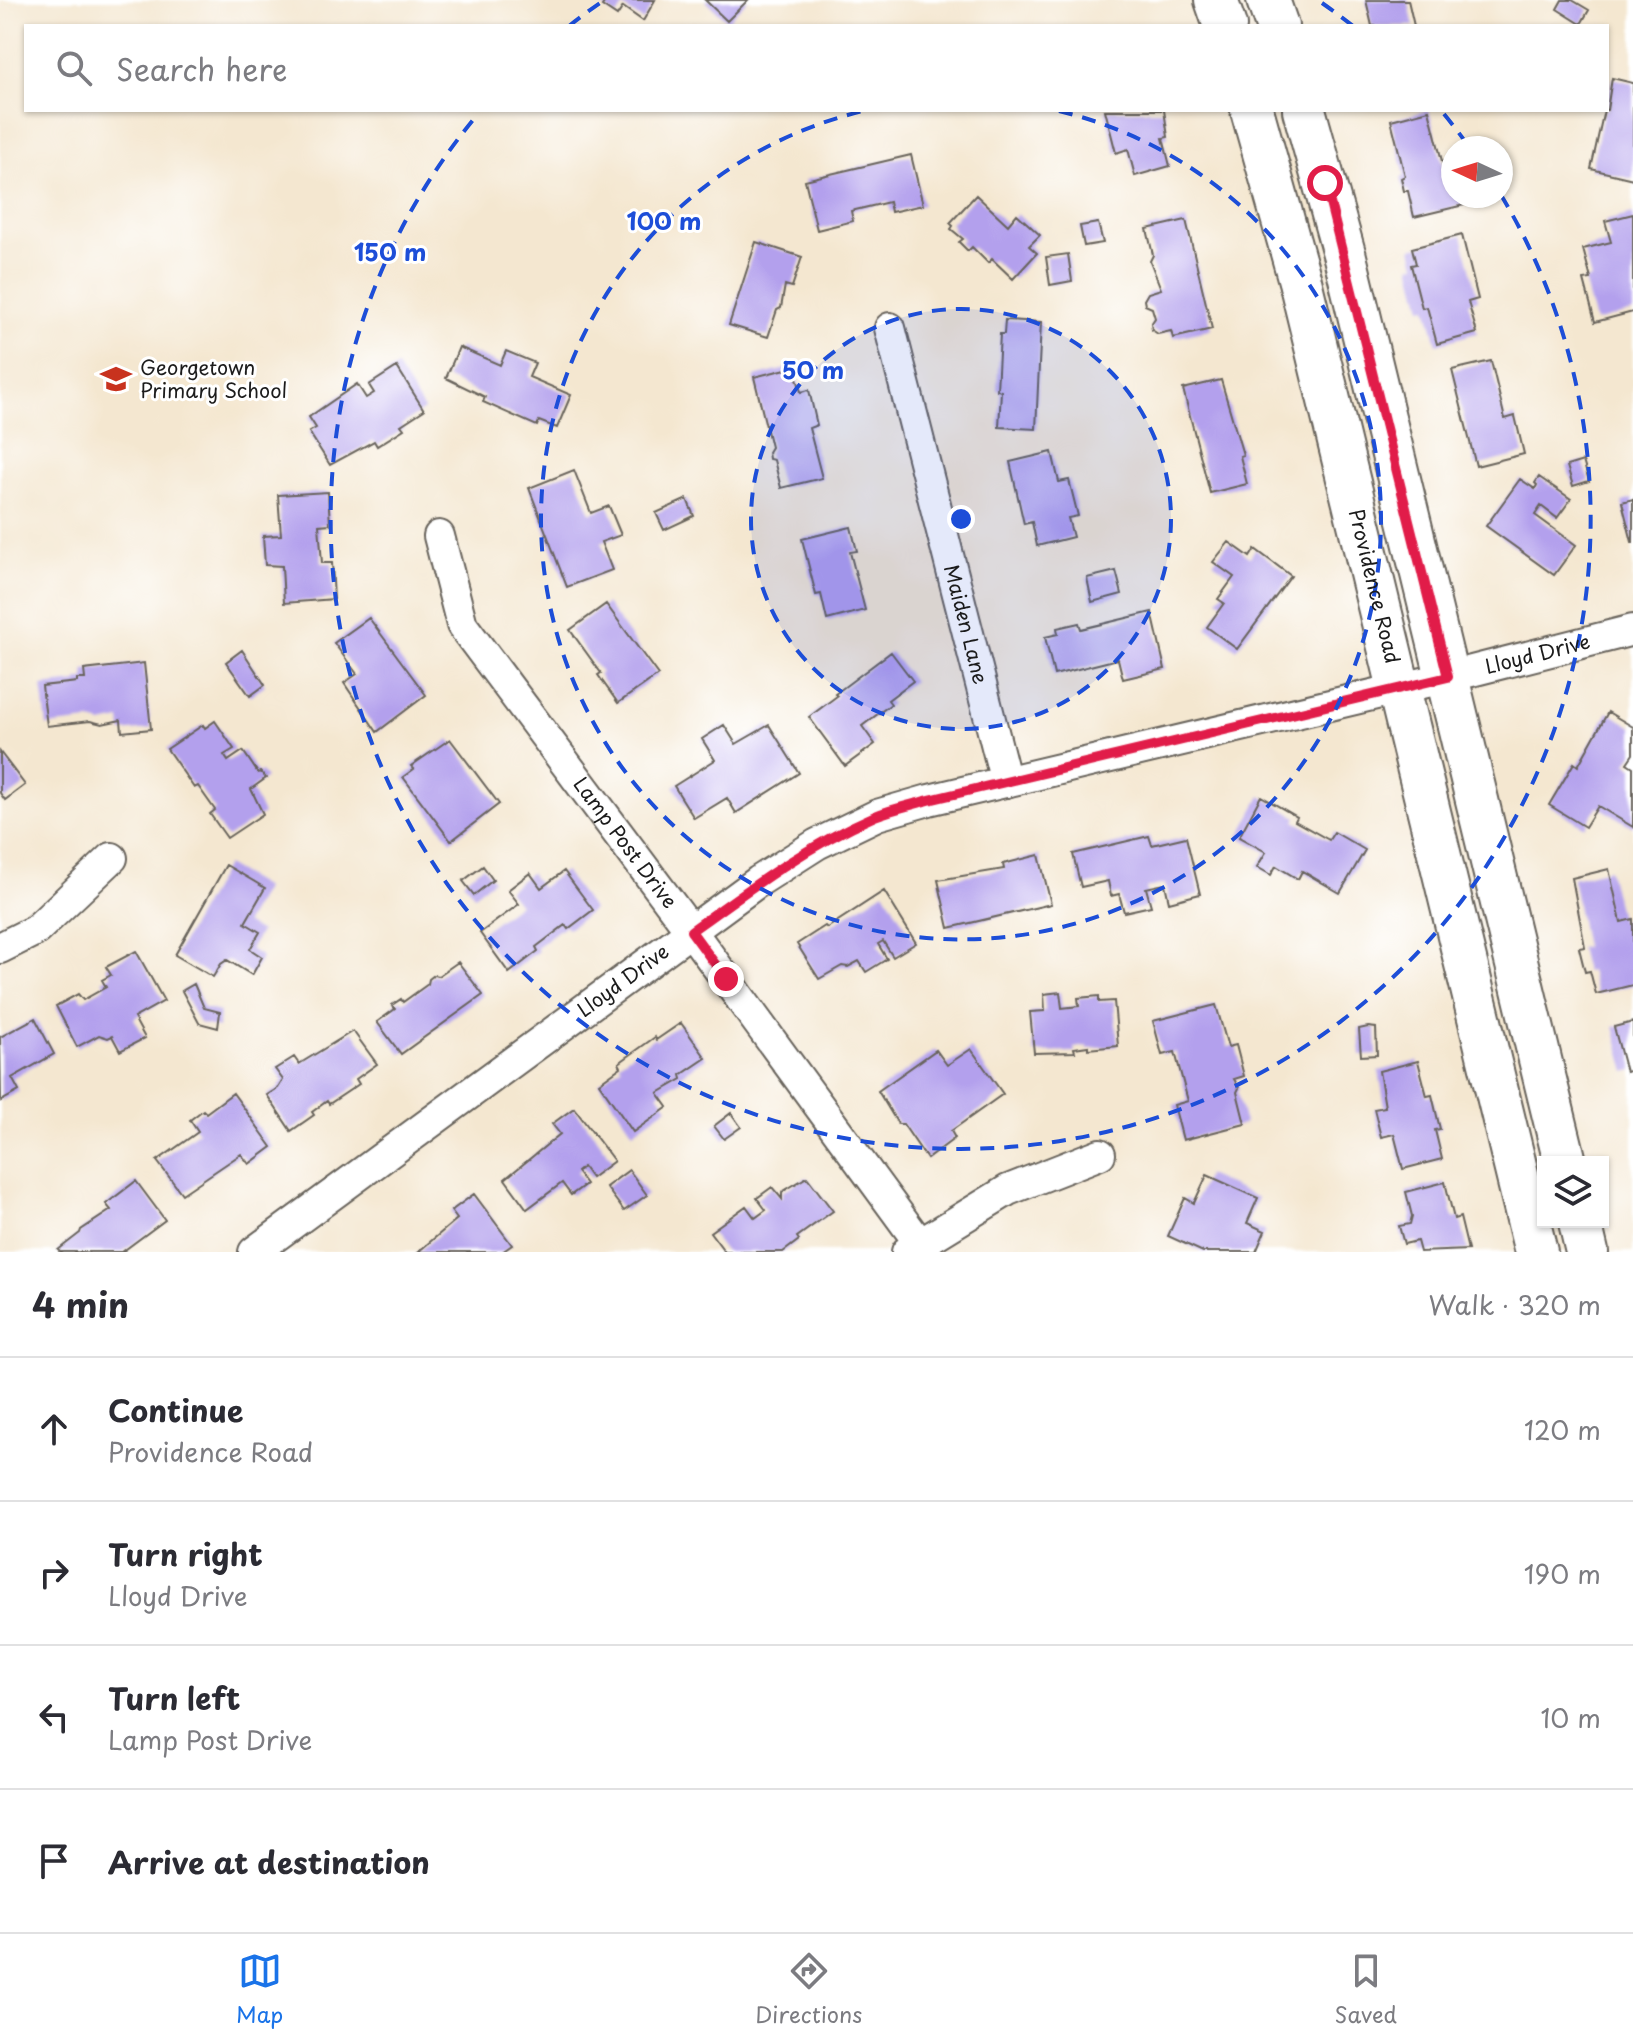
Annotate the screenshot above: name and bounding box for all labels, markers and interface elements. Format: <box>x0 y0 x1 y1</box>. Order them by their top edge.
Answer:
search box <box>24 24 1609 112</box>
icon: search <box>52 46 96 90</box>
text: Search here <box>116 46 288 91</box>
north arrow <box>1441 136 1513 208</box>
route start <box>1307 165 1343 201</box>
text: 100 m <box>627 202 701 238</box>
text: 150 m <box>354 233 426 269</box>
text: 50 m <box>782 351 844 387</box>
place label: Georgetown Primary School <box>140 352 287 405</box>
school or university icon: Georgetown Primary School <box>99 362 133 396</box>
centre of rings <box>947 505 975 533</box>
street label: Providence Road <box>1342 506 1408 667</box>
street label: Maiden Lane <box>937 561 996 687</box>
street label: Lloyd Drive <box>1482 626 1593 681</box>
street label: Lamp Post Drive <box>567 770 685 914</box>
street label: Lloyd Drive <box>570 936 675 1024</box>
route end <box>708 961 744 997</box>
map controls <box>1537 1156 1609 1228</box>
button: layers <box>1537 1156 1609 1228</box>
text: 4 min <box>32 1278 129 1330</box>
text: Walk · 320 m <box>1428 1285 1601 1324</box>
text: Continue <box>108 1387 243 1432</box>
icon: ahead <box>32 1407 76 1451</box>
text: 120 m <box>1524 1410 1601 1449</box>
text: Providence Road <box>108 1432 313 1471</box>
text: Turn right <box>108 1531 263 1576</box>
icon: right <box>32 1551 76 1595</box>
text: 190 m <box>1524 1554 1601 1593</box>
text: Lloyd Drive <box>108 1576 248 1615</box>
text: Turn left <box>108 1675 240 1720</box>
icon: left <box>32 1695 76 1739</box>
text: 10 m <box>1540 1698 1601 1737</box>
text: Lamp Post Drive <box>108 1720 312 1759</box>
icon: arrive <box>32 1839 76 1883</box>
text: Arrive at destination <box>108 1839 430 1884</box>
tab: Map <box>236 1949 283 2030</box>
tab: Directions <box>755 1949 862 2030</box>
tab: Saved <box>1334 1949 1397 2030</box>

